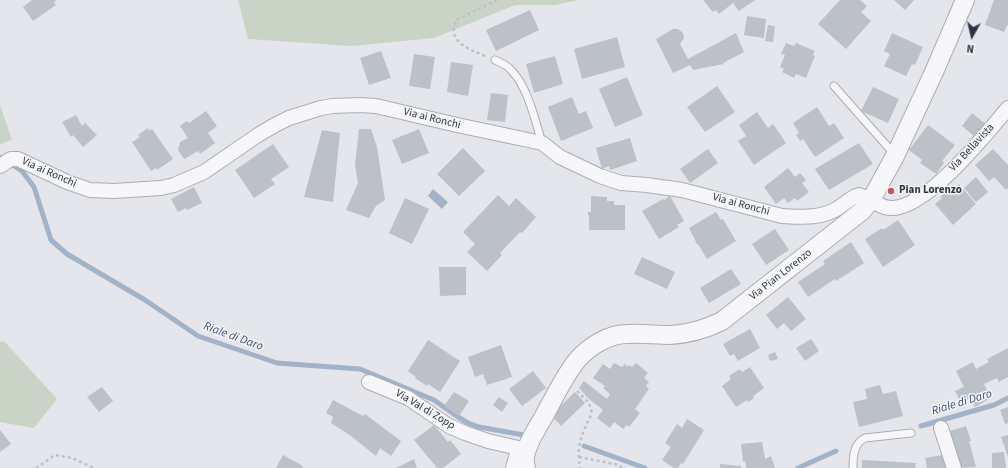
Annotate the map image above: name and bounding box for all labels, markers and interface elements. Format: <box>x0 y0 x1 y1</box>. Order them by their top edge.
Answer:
north arrow <box>952 16 992 56</box>
text: N <box>966 40 975 56</box>
street label: Via ai Ronchi <box>402 106 462 132</box>
street label: Via Bellavista <box>947 121 997 175</box>
street label: Via ai Ronchi <box>20 155 78 191</box>
place label: Pian Lorenzo <box>899 184 962 198</box>
marker: Pian Lorenzo <box>886 186 896 196</box>
street label: Via ai Ronchi <box>711 191 771 219</box>
street label: Via Pian Lorenzo <box>747 246 815 304</box>
water label: Riale di Daro <box>201 320 265 354</box>
street label: Via Val di Zopp <box>393 387 457 433</box>
water label: Riale di Daro <box>930 387 994 419</box>

